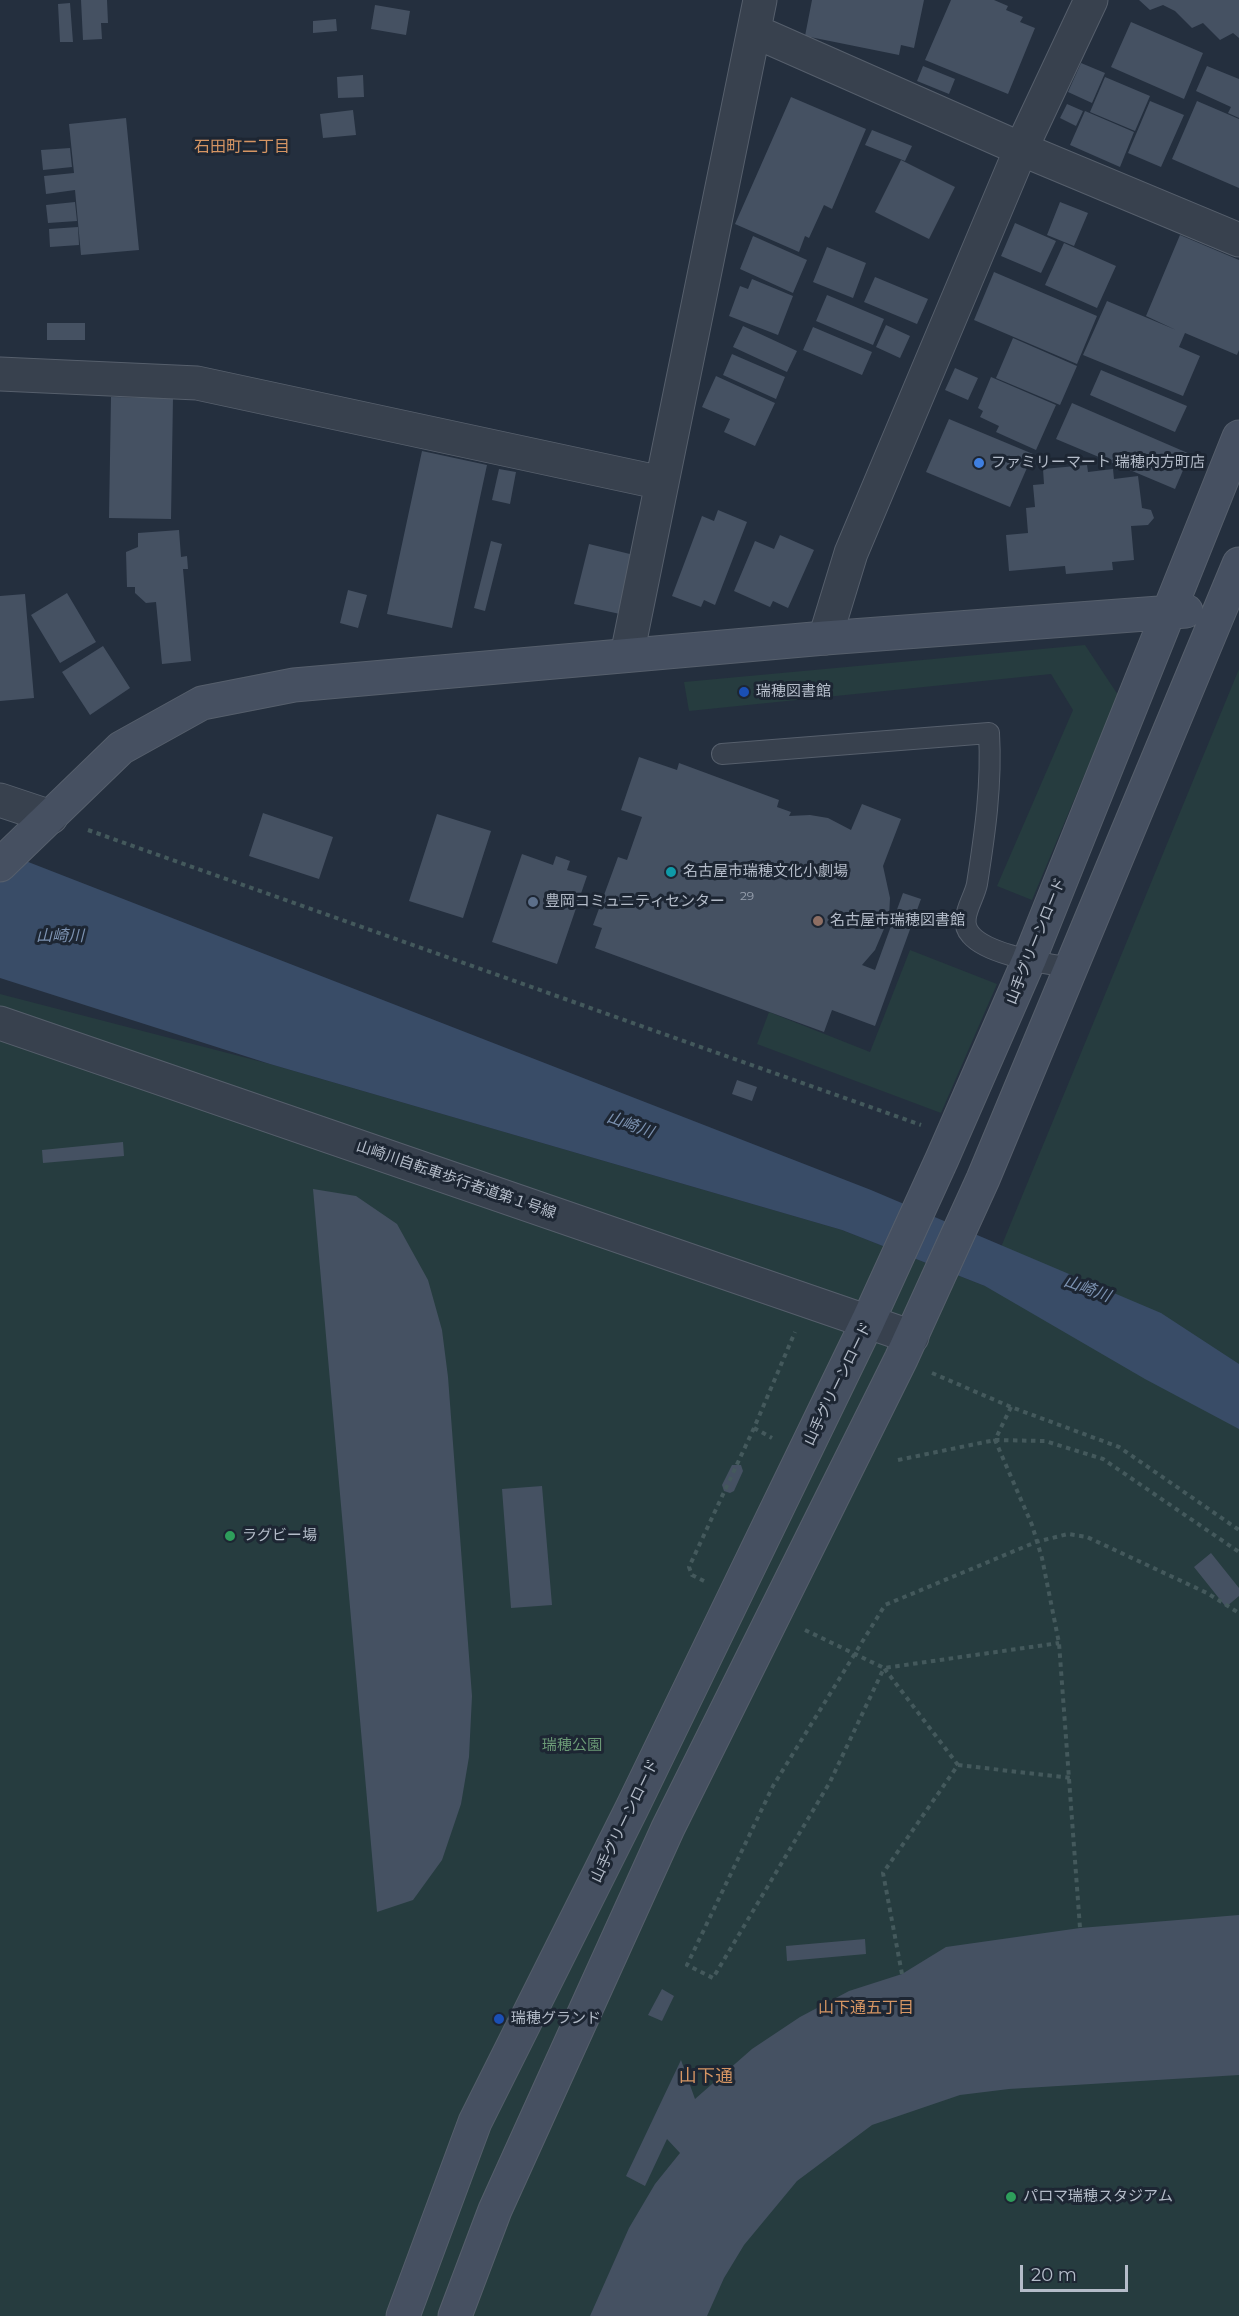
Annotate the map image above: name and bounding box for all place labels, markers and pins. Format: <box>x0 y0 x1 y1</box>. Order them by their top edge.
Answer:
place label: ファミリーマート 瑞穂内方町店 <box>991 454 1205 472</box>
marker: ファミリーマート 瑞穂内方町店 <box>972 456 986 470</box>
place label: 瑞穂図書館 <box>756 683 831 701</box>
marker: 瑞穂図書館 <box>737 685 751 699</box>
place label: 名古屋市瑞穂文化小劇場 <box>683 863 848 881</box>
marker: 名古屋市瑞穂文化小劇場 <box>664 865 678 879</box>
place label: 豊岡コミュニティセンター <box>545 893 725 911</box>
marker: 豊岡コミュニティセンター <box>526 895 540 909</box>
place label: 名古屋市瑞穂図書館 <box>830 912 965 930</box>
marker: 名古屋市瑞穂図書館 <box>811 914 825 928</box>
place label: ラグビー場 <box>242 1527 317 1545</box>
marker: ラグビー場 <box>223 1529 237 1543</box>
place label: 瑞穂グランド <box>511 2010 601 2028</box>
marker: 瑞穂グランド <box>492 2012 506 2026</box>
place label: パロマ瑞穂スタジアム <box>1023 2188 1173 2206</box>
marker: パロマ瑞穂スタジアム <box>1004 2190 1018 2204</box>

